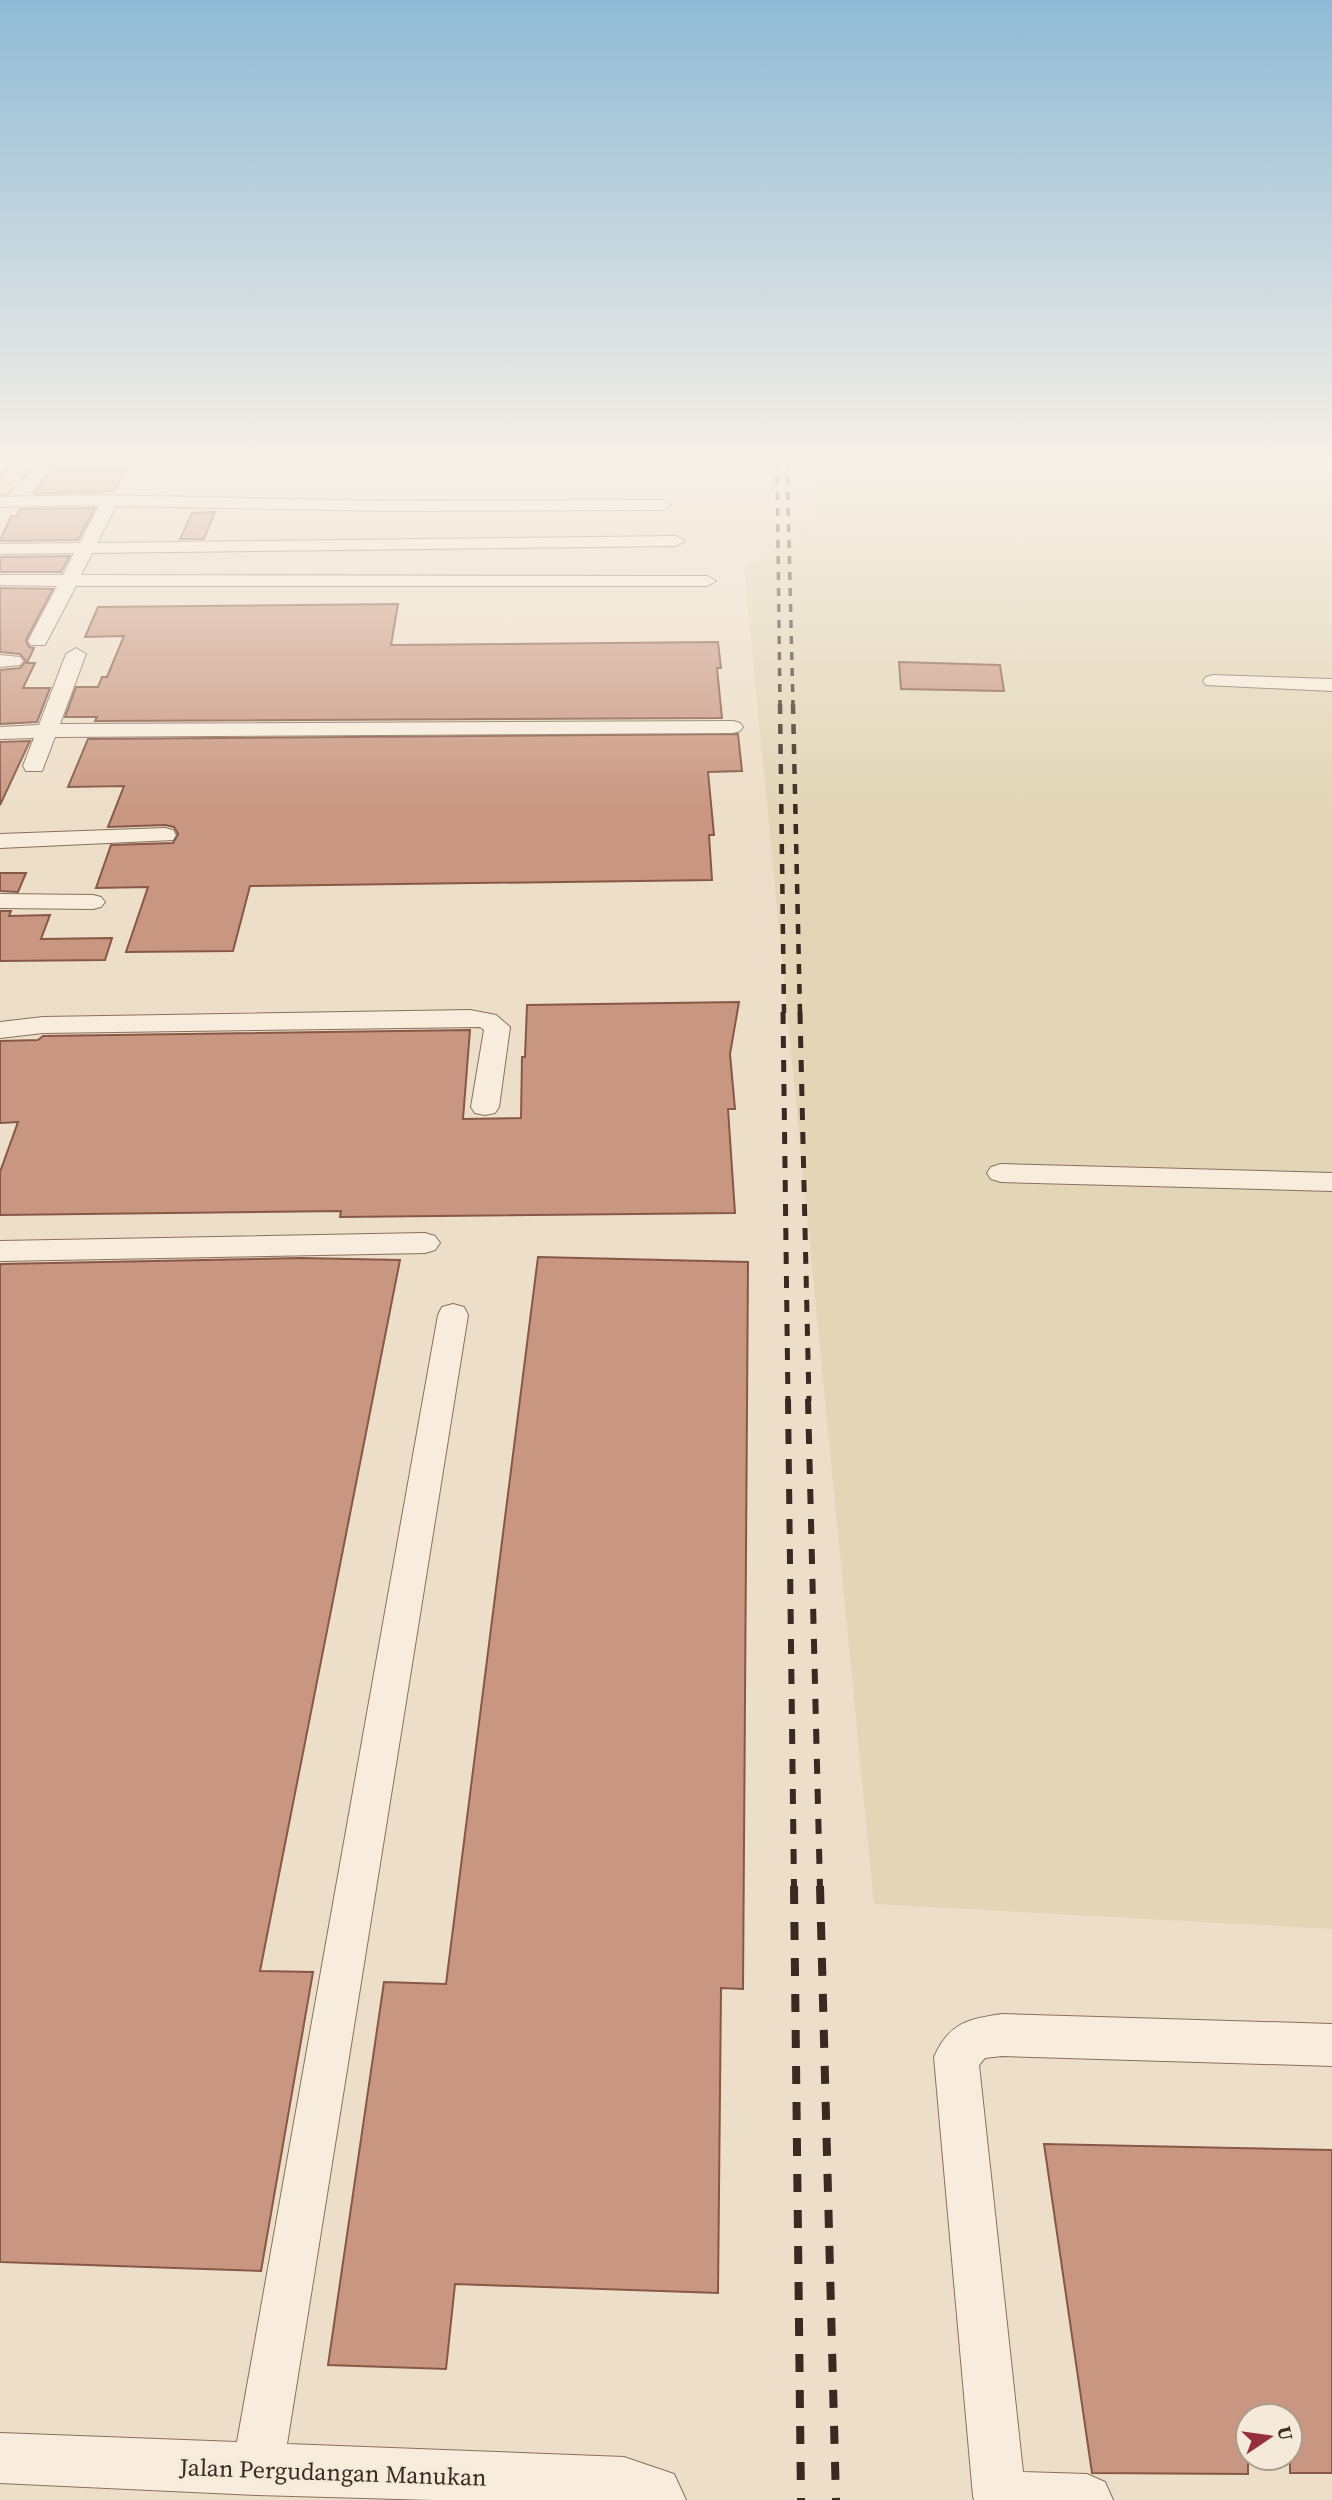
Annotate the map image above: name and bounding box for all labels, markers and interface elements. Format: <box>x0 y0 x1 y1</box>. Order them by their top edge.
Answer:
north arrow <box>1234 2402 1304 2472</box>
text: U <box>1271 2423 1300 2443</box>
street label: Jalan Pergudangan Manukan <box>178 2450 487 2494</box>

